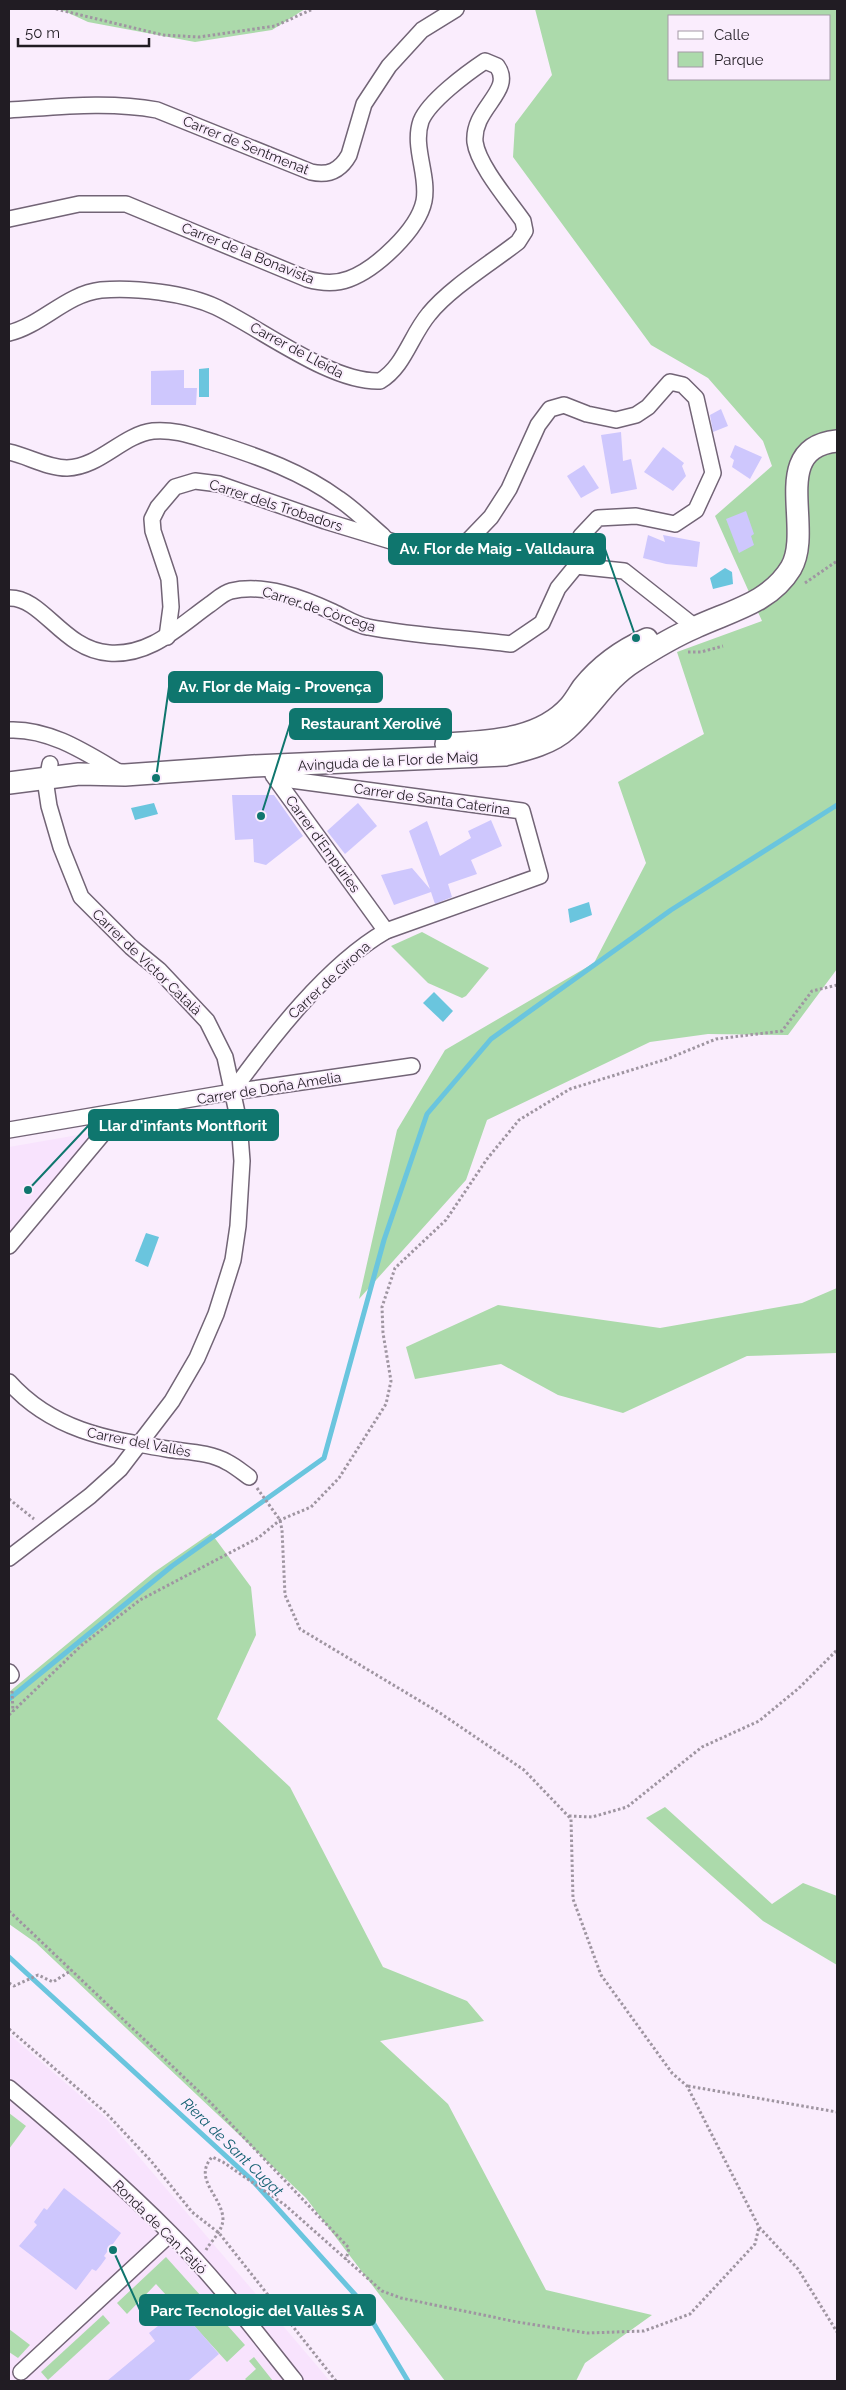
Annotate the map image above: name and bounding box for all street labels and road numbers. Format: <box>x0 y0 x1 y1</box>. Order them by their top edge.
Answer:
street label: Carrer de Sentmenat <box>181 112 312 178</box>
street label: Carrer de la Bonavista <box>179 219 317 287</box>
street label: Carrer de Lleida <box>248 319 346 381</box>
street label: Carrer dels Trobadors <box>207 476 345 534</box>
street label: Carrer de Còrcega <box>260 583 378 635</box>
street label: Avinguda de la Flor de Maig <box>297 748 479 774</box>
street label: Carrer de Santa Caterina <box>353 780 511 818</box>
street label: Carrer d'Empúries <box>282 792 364 896</box>
street label: Carrer de Víctor Català <box>89 906 205 1018</box>
street label: Carrer de Girona <box>285 938 373 1022</box>
street label: Carrer de Doña Amelia <box>196 1069 342 1107</box>
street label: Carrer del Vallès <box>86 1424 193 1460</box>
street label: Ronda de Can Fatjó <box>110 2177 210 2277</box>

